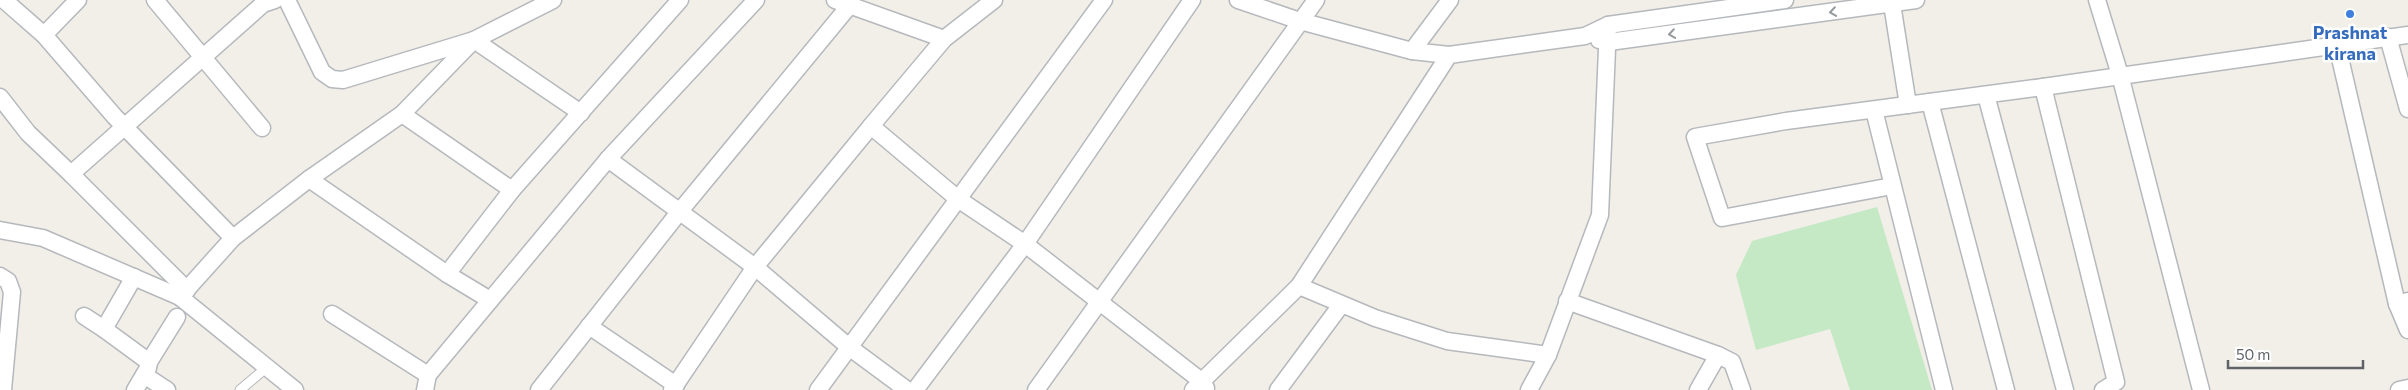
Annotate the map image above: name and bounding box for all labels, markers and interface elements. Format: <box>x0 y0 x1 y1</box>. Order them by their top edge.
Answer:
one-way arrow <box>1829 6 1837 17</box>
marker: Prashnat kirana <box>2344 8 2356 20</box>
place label: Prashnat kirana <box>2313 21 2388 64</box>
one-way arrow <box>1668 28 1676 39</box>
scale bar <box>2228 338 2363 370</box>
text: 50 m <box>2236 345 2270 363</box>

